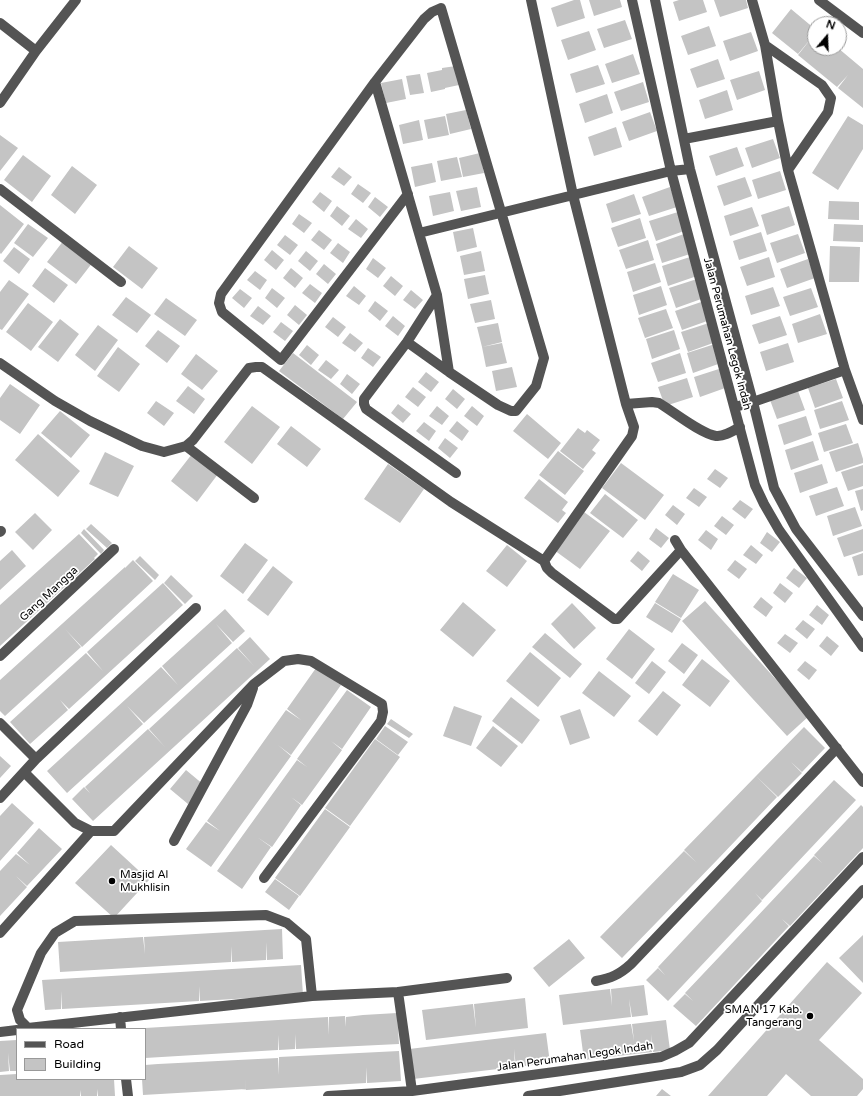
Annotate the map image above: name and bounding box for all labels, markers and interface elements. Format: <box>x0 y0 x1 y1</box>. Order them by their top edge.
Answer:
north arrow <box>807 16 847 56</box>
text: N <box>824 18 837 33</box>
street label: Jalan Perumahan Legok Indah <box>700 256 754 412</box>
street label: Gang Mangga <box>17 564 81 624</box>
place label: Masjid Al Mukhlisin <box>120 868 170 894</box>
marker: Masjid Al Mukhlisin <box>107 876 117 886</box>
place label: SMAN 17 Kab. Tangerang <box>725 1003 802 1029</box>
marker: SMAN 17 Kab. Tangerang <box>805 1011 815 1021</box>
legend <box>16 1028 146 1080</box>
text: Road <box>54 1037 84 1051</box>
street label: Jalan Perumahan Legok Indah <box>496 1040 654 1074</box>
text: Building <box>54 1057 101 1071</box>

